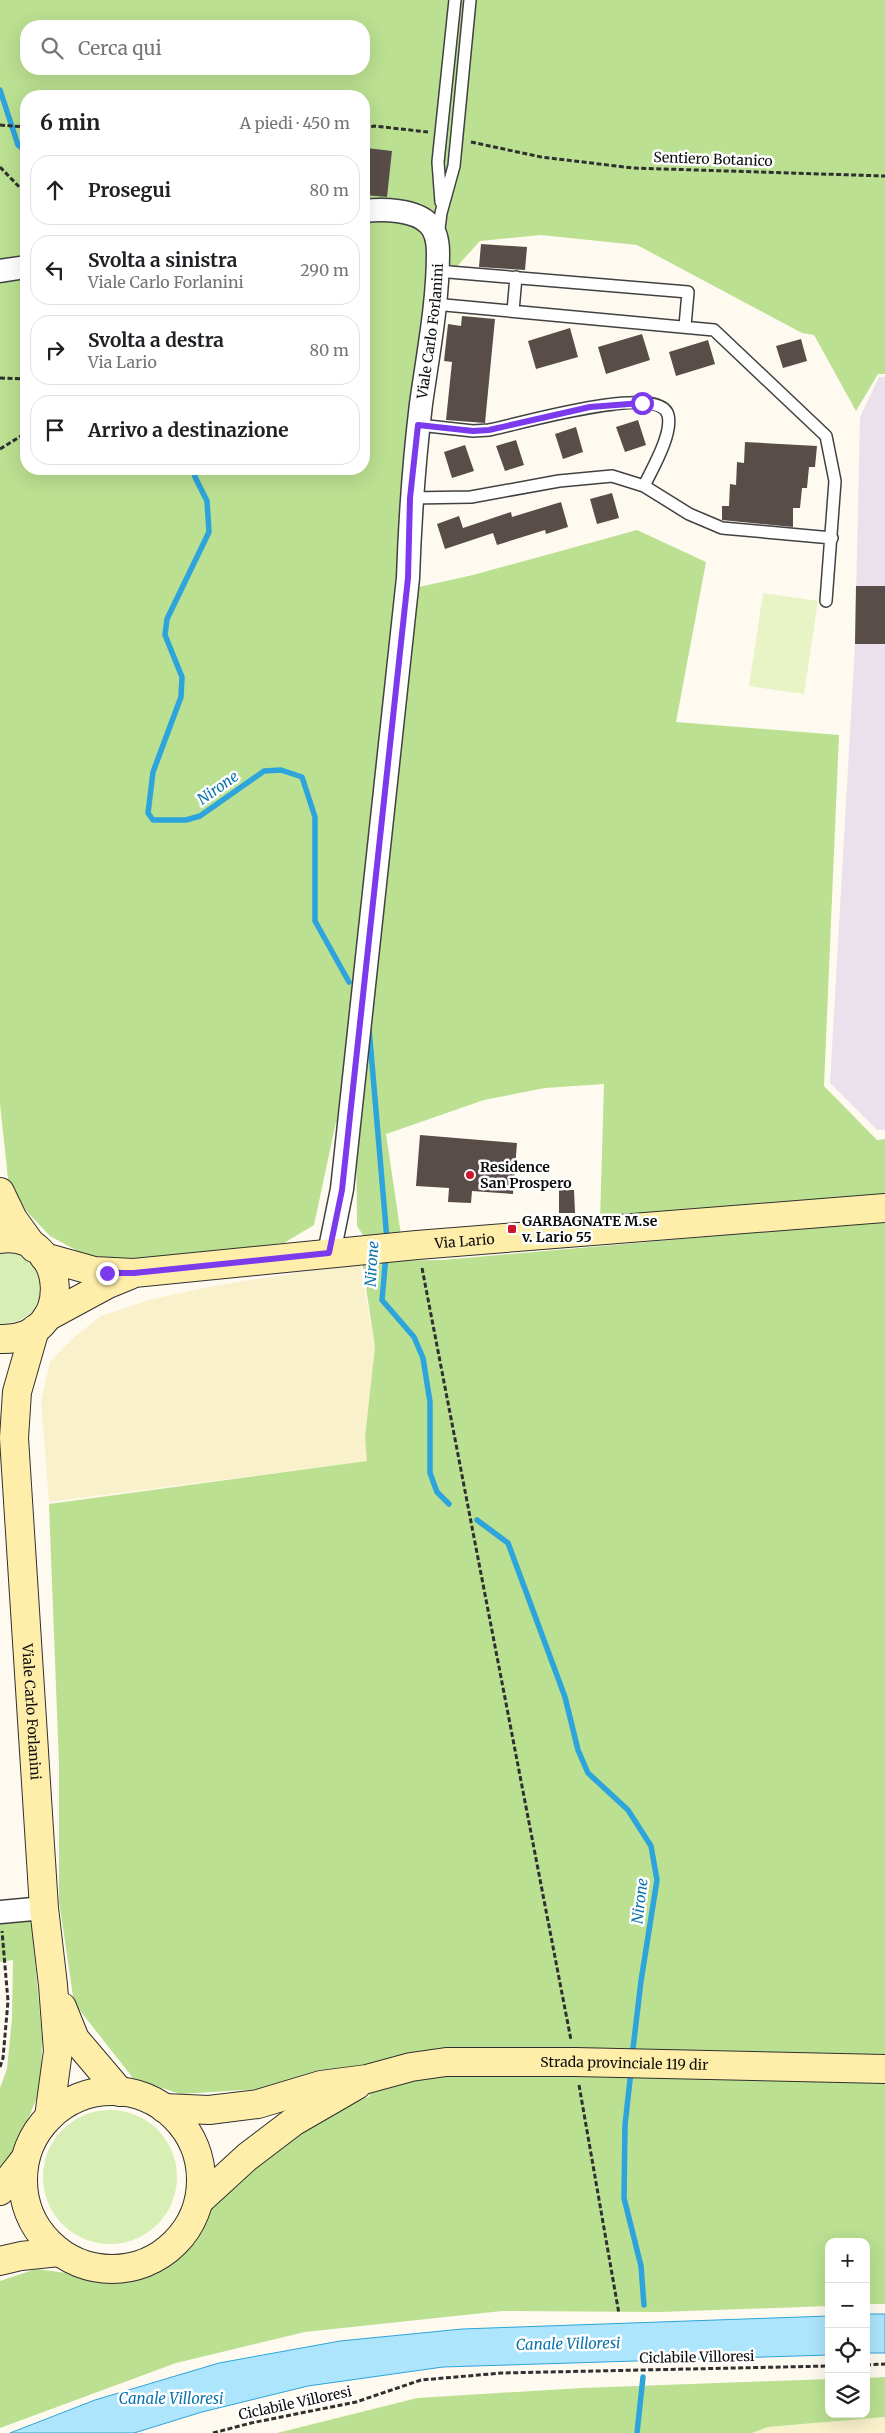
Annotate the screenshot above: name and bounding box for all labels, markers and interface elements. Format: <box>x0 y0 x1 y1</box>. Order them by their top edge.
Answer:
search box <box>20 20 370 75</box>
icon: search <box>38 34 66 62</box>
text: Cerca qui <box>78 36 162 60</box>
text: 6 min <box>40 109 100 136</box>
text: A piedi · 450 m <box>240 113 350 133</box>
street label: Sentiero Botanico <box>653 148 773 170</box>
icon: ahead <box>41 176 69 204</box>
text: Prosegui <box>88 178 171 202</box>
text: 80 m <box>310 180 349 200</box>
text: Svolta a sinistra <box>88 248 237 272</box>
icon: left <box>41 256 69 284</box>
text: 290 m <box>300 260 349 280</box>
street label: Viale Carlo Forlanini <box>413 262 447 401</box>
text: Viale Carlo Forlanini <box>88 272 244 292</box>
text: Svolta a destra <box>88 328 224 352</box>
icon: right <box>41 336 69 364</box>
text: 80 m <box>310 340 349 360</box>
text: Via Lario <box>88 352 157 372</box>
route start <box>631 392 654 415</box>
icon: arrive <box>41 416 69 444</box>
text: Arrivo a destinazione <box>88 418 288 442</box>
water label: Nirone <box>193 766 242 809</box>
place label: Residence San Prospero <box>480 1158 572 1192</box>
marker: Residence San Prospero <box>464 1169 476 1181</box>
place label: GARBAGNATE M.se v. Lario 55 <box>521 1212 658 1246</box>
marker: GARBAGNATE M.se v. Lario 55 <box>506 1223 518 1235</box>
street label: Via Lario <box>433 1230 495 1253</box>
water label: Nirone <box>360 1240 383 1288</box>
route end <box>96 1262 119 1285</box>
street label: Viale Carlo Forlanini <box>18 1642 45 1781</box>
water label: Nirone <box>627 1877 652 1925</box>
street label: Strada provinciale 119 dir <box>540 2053 709 2074</box>
map controls <box>825 2238 870 2418</box>
button: + <box>825 2238 870 2283</box>
button: − <box>825 2283 870 2328</box>
button: locate <box>825 2328 870 2373</box>
water label: Canale Villoresi <box>515 2333 621 2354</box>
street label: Ciclabile Villoresi <box>639 2347 755 2367</box>
button: layers <box>825 2373 870 2418</box>
street label: Ciclabile Villoresi <box>237 2382 354 2424</box>
water label: Canale Villoresi <box>119 2389 223 2408</box>

